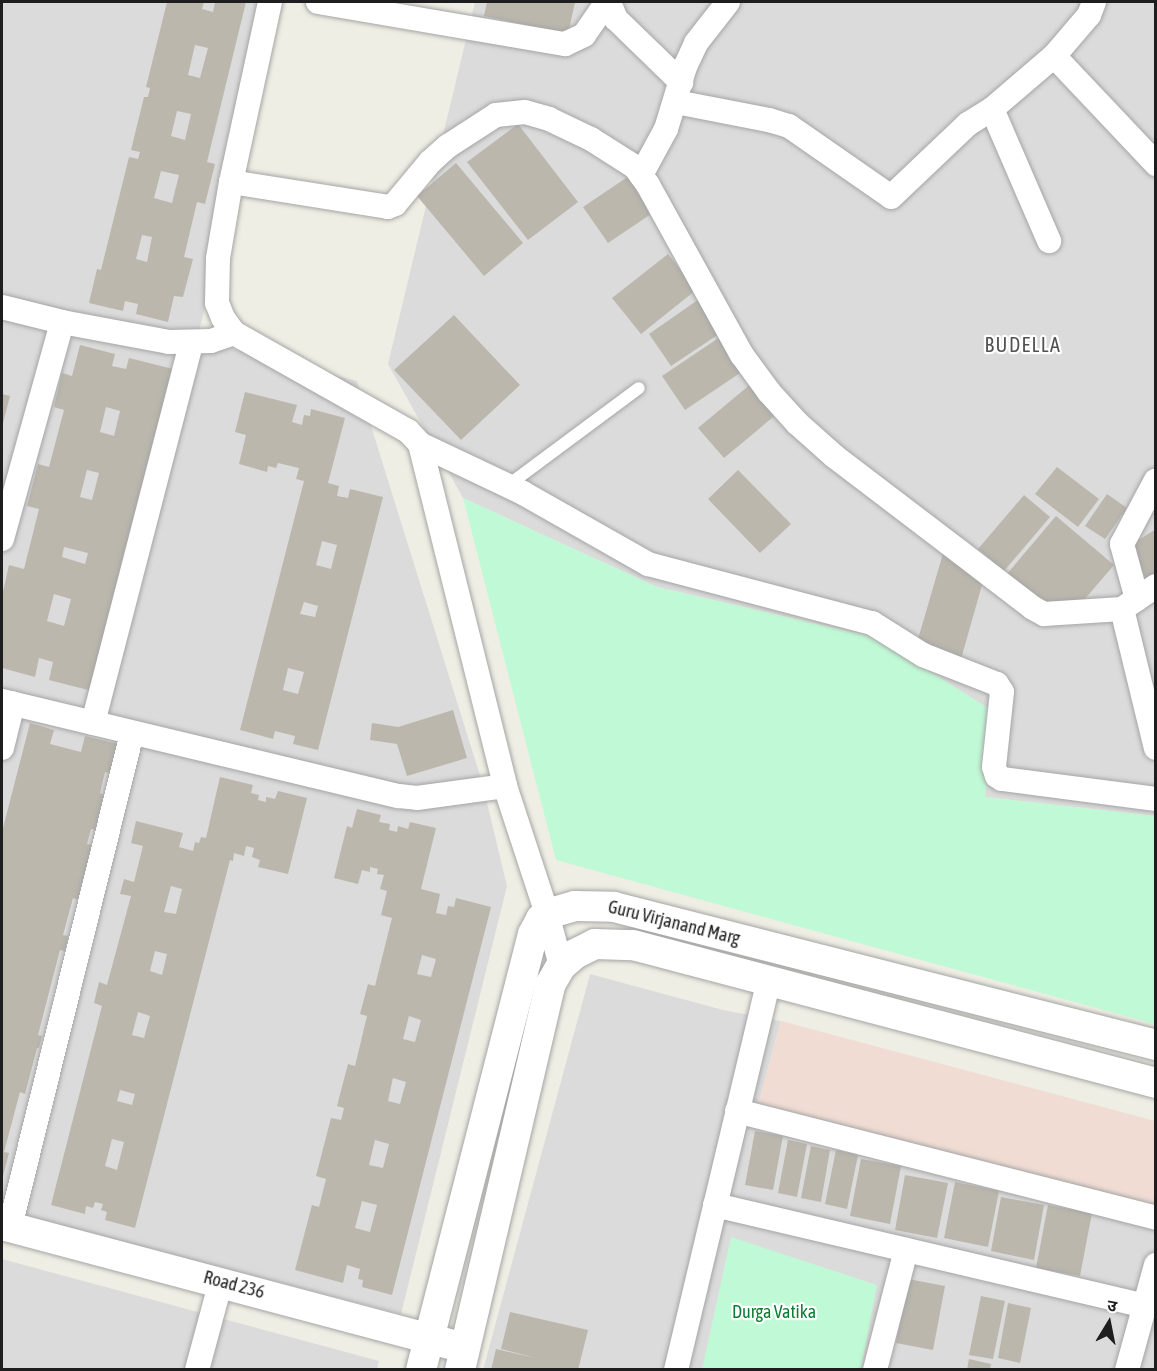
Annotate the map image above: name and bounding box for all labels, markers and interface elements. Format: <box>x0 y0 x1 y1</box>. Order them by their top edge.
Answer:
district label: BUDELLA <box>985 332 1061 356</box>
street label: Guru Virjanand Marg <box>606 896 742 950</box>
street label: Road 236 <box>201 1267 267 1303</box>
north arrow <box>1079 1293 1139 1353</box>
text: उ <box>1106 1296 1118 1315</box>
park label: Durga Vatika <box>732 1301 816 1323</box>

